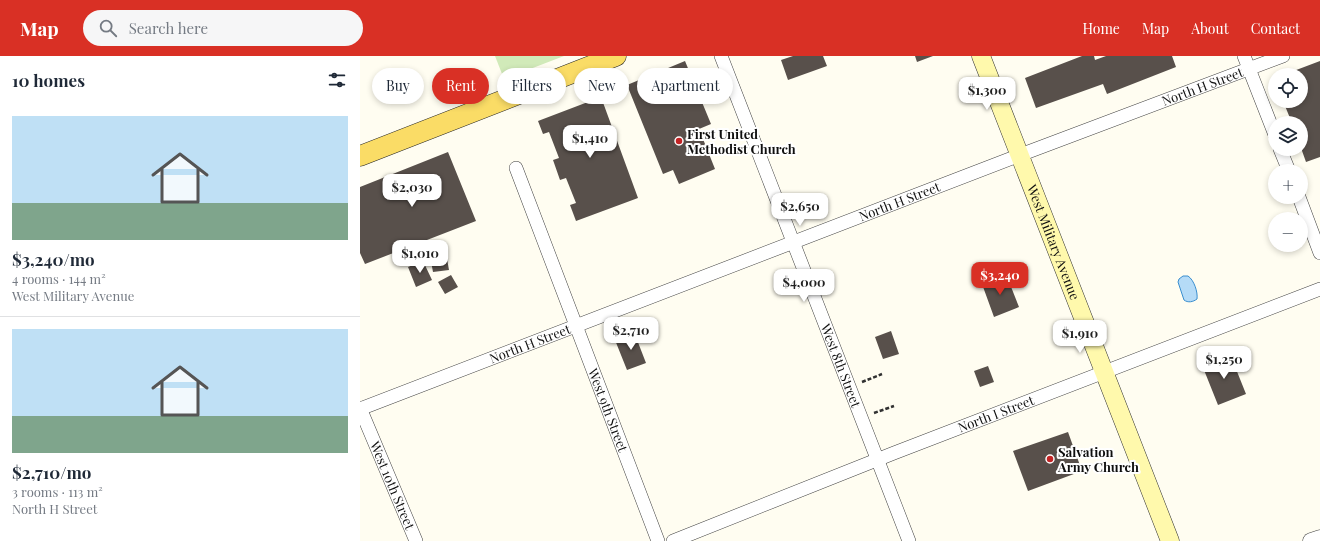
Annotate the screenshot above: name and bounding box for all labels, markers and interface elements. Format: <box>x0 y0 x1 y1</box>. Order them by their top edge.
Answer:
search box <box>83 10 363 46</box>
text: Map <box>20 15 59 41</box>
icon: search <box>97 17 119 39</box>
text: Search here <box>129 18 208 38</box>
text: Home <box>1082 19 1120 38</box>
text: Map <box>1142 19 1169 38</box>
text: About <box>1191 19 1229 38</box>
text: Contact <box>1251 19 1300 38</box>
street label: North H Street <box>1159 63 1245 109</box>
chip: Buy <box>372 68 424 104</box>
chip: Rent <box>432 68 489 104</box>
chip: Filters <box>497 68 566 104</box>
chip: New <box>574 68 629 104</box>
chip: Apartment <box>637 68 733 104</box>
map controls <box>1268 68 1308 252</box>
button: locate <box>1268 68 1308 108</box>
text: 10 homes <box>12 69 85 91</box>
icon: filters <box>326 69 348 91</box>
pin: $1,300 <box>954 77 1020 111</box>
text: $1,300 <box>968 81 1006 98</box>
button: layers <box>1268 116 1308 156</box>
pin: $1,410 <box>557 125 623 159</box>
place label: First United Methodist Church <box>687 125 796 157</box>
text: $1,410 <box>572 129 608 146</box>
marker: First United Methodist Church <box>674 136 684 146</box>
icon: home <box>144 142 216 214</box>
button: + <box>1268 164 1308 204</box>
pin: $2,030 <box>379 174 445 208</box>
text: $2,030 <box>392 178 432 195</box>
street label: North H Street <box>856 178 943 224</box>
street label: West Military Avenue <box>1024 181 1084 303</box>
pin: $2,650 <box>767 193 833 227</box>
text: $2,650 <box>780 197 820 214</box>
button: − <box>1268 212 1308 252</box>
pin: $1,010 <box>387 240 453 274</box>
text: $1,010 <box>401 244 439 261</box>
text: $3,240/mo <box>12 248 95 270</box>
pin: $3,240 <box>967 262 1033 296</box>
text: $3,240 <box>980 266 1020 283</box>
pin: $4,000 <box>771 269 837 303</box>
text: 4 rooms · 144 m² <box>12 270 106 287</box>
text: $4,000 <box>782 273 826 290</box>
text: West Military Avenue <box>12 287 134 304</box>
pin: $2,710 <box>598 317 664 351</box>
street label: North H Street <box>487 320 573 366</box>
street label: West 8th Street <box>817 320 865 410</box>
pin: $1,910 <box>1047 320 1113 354</box>
text: $2,710 <box>613 321 649 338</box>
text: $1,910 <box>1062 324 1098 341</box>
pin: $1,250 <box>1191 346 1257 380</box>
text: $1,250 <box>1205 350 1243 367</box>
icon: home <box>144 355 216 427</box>
street label: West 9th Street <box>585 365 632 454</box>
street label: North I Street <box>955 391 1036 436</box>
street label: West 10th Street <box>367 438 419 532</box>
place label: Salvation Army Church <box>1057 443 1139 475</box>
marker: Salvation Army Church <box>1045 454 1055 464</box>
text: $2,710/mo <box>12 461 91 483</box>
text: 3 rooms · 113 m² <box>12 483 103 500</box>
text: North H Street <box>12 500 97 517</box>

